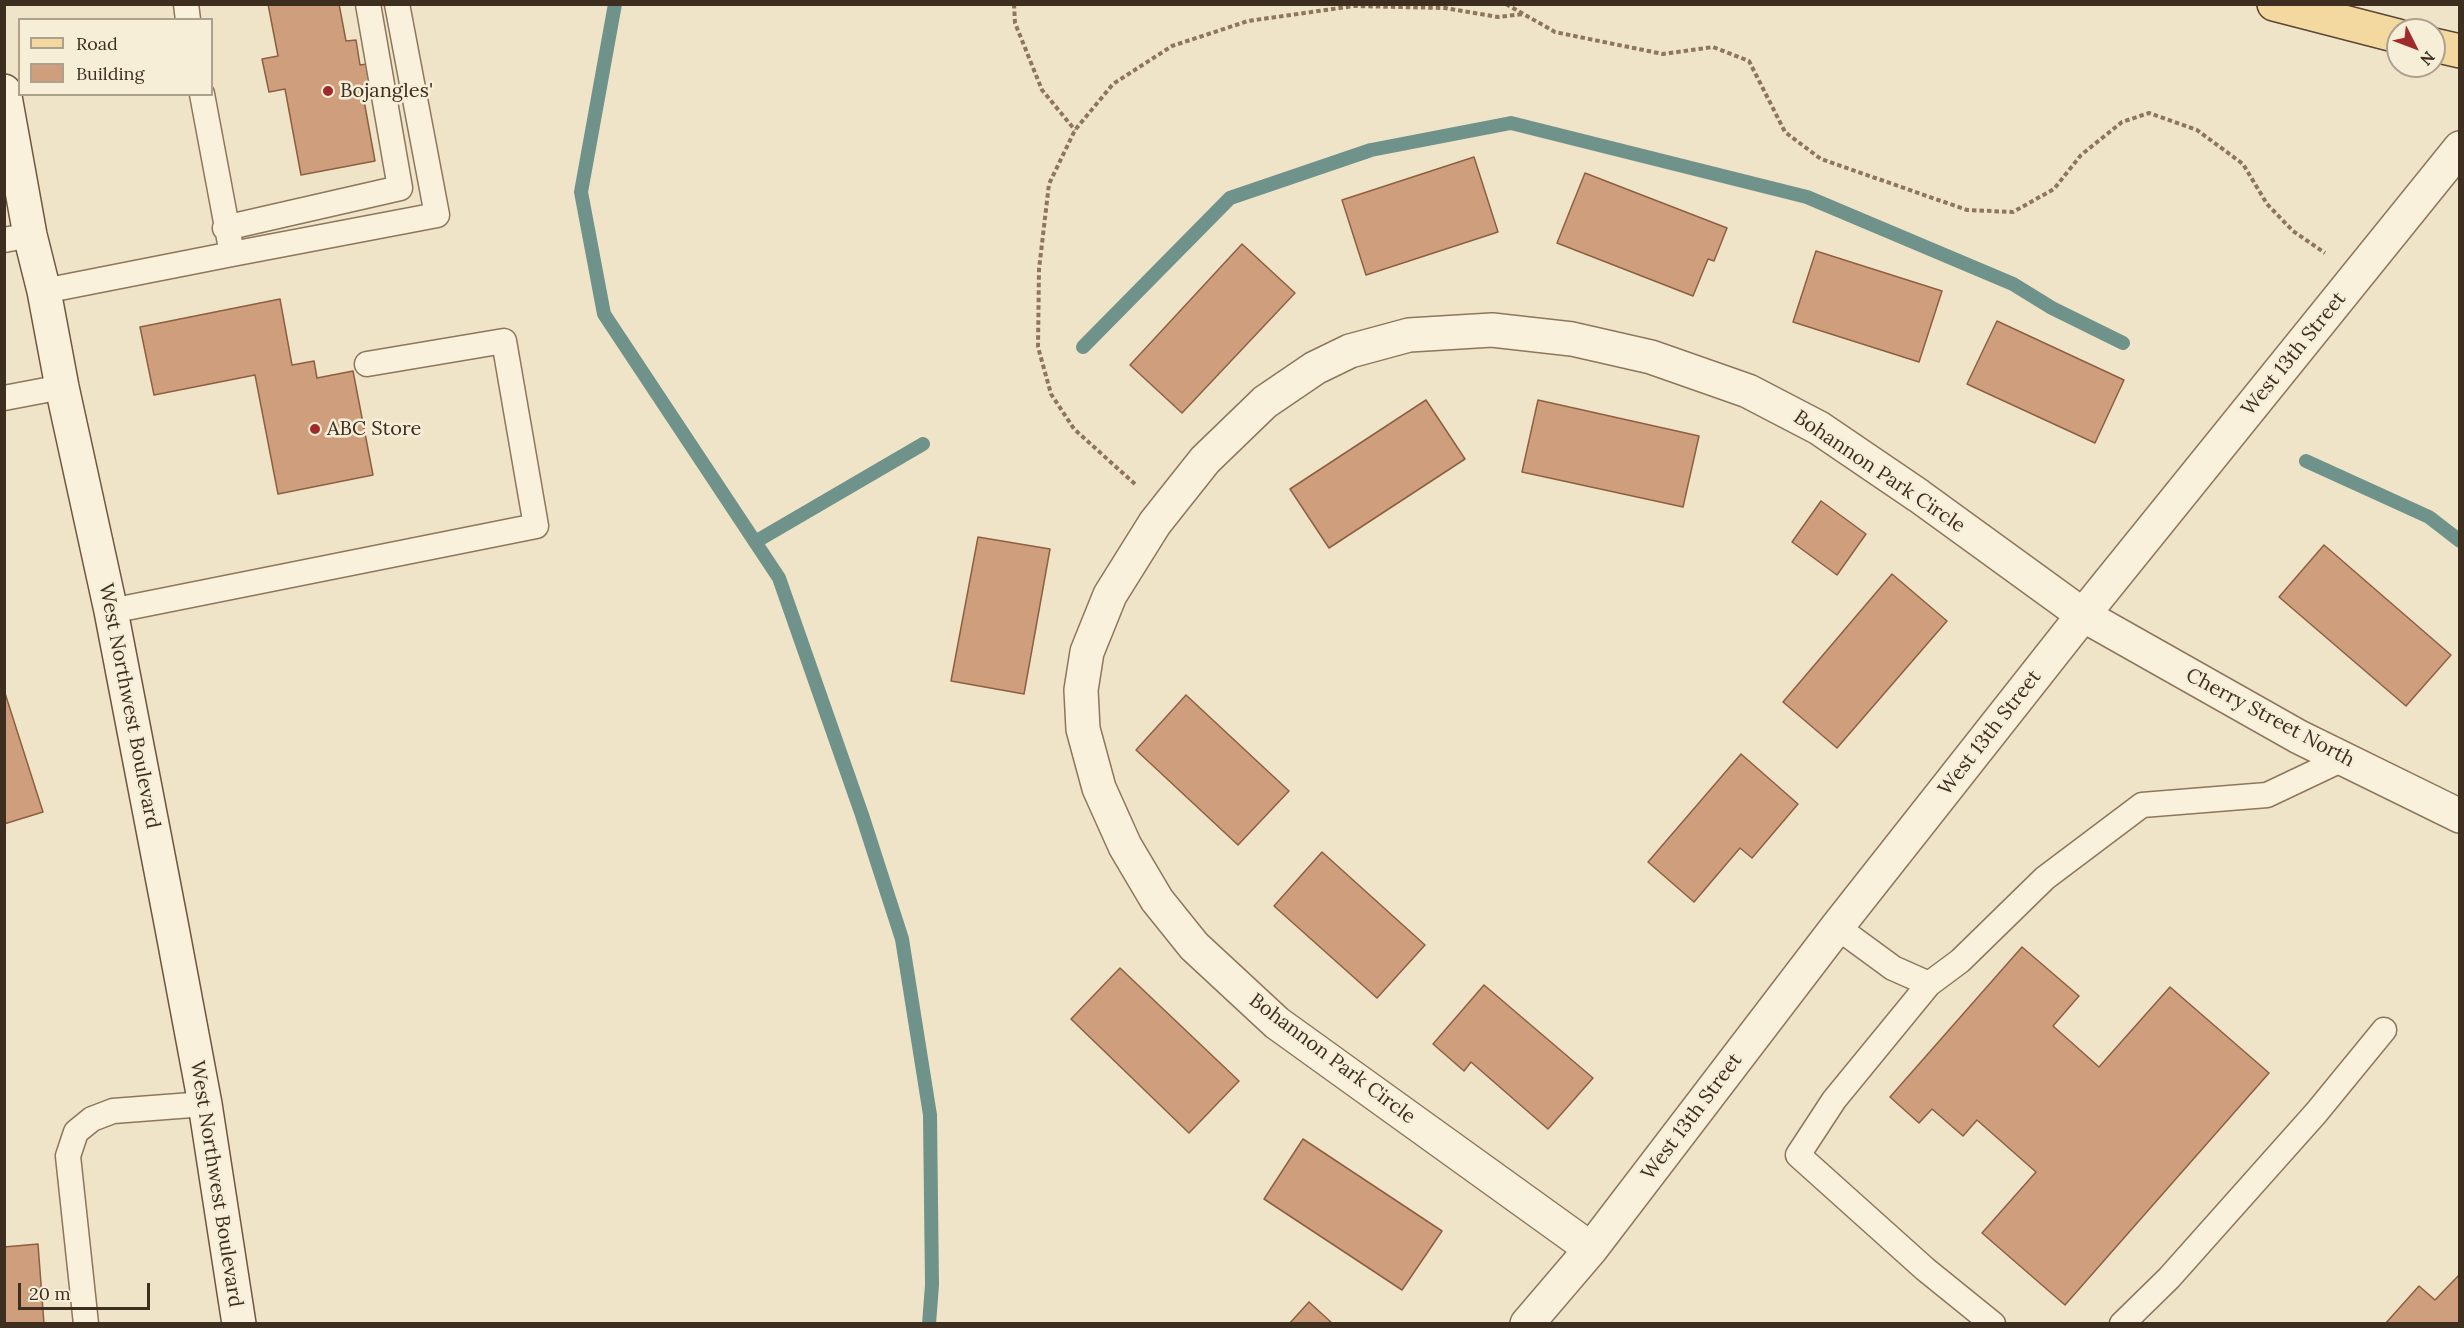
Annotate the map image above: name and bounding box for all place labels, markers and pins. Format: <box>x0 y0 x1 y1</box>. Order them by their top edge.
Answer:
place label: Bojangles' <box>340 79 433 103</box>
marker: Bojangles' <box>321 84 335 98</box>
place label: ABC Store <box>327 417 421 441</box>
marker: ABC Store <box>308 422 322 436</box>

